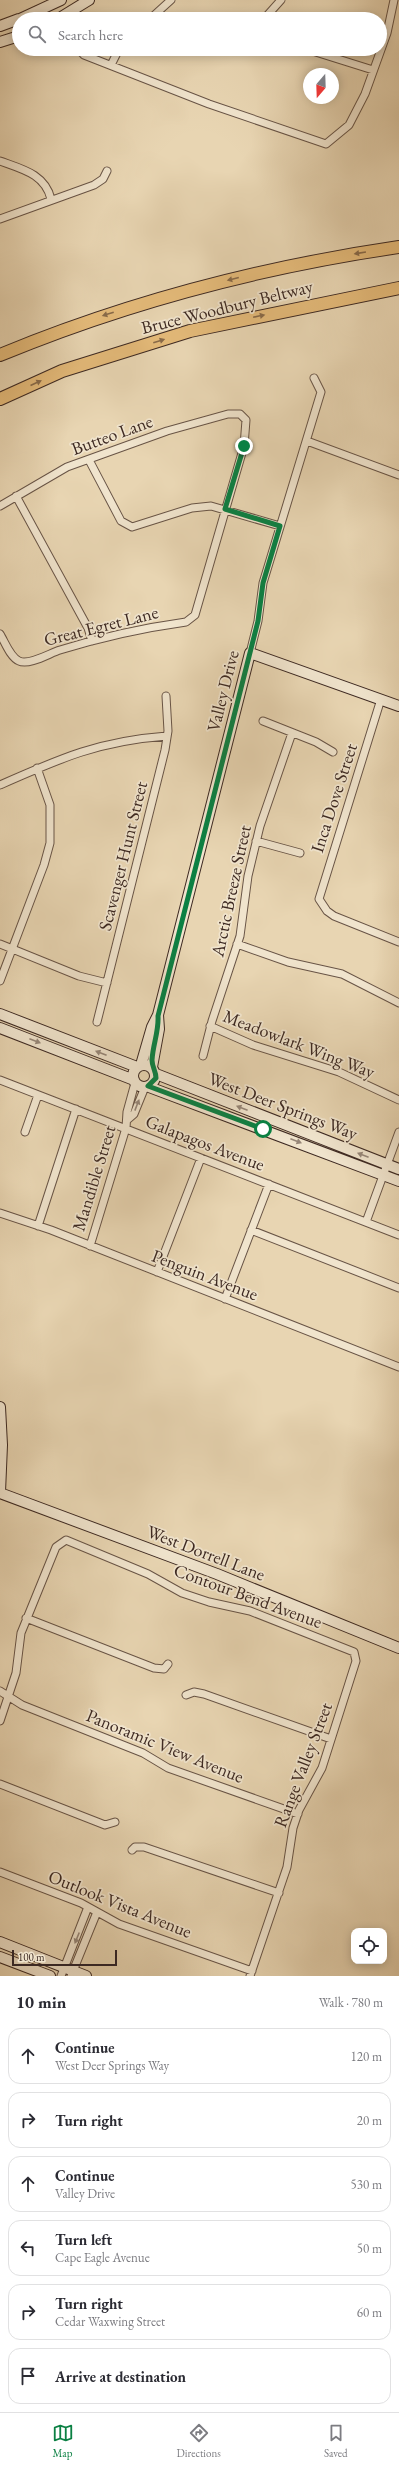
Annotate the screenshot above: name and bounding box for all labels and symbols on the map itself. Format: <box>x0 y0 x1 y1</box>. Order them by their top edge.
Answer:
north arrow <box>303 68 339 104</box>
one-way arrow <box>354 250 367 256</box>
street label: Bruce Woodbury Beltway <box>139 274 315 339</box>
one-way arrow <box>227 276 239 282</box>
one-way arrow <box>102 311 114 317</box>
one-way arrow <box>253 312 265 318</box>
one-way arrow <box>153 338 165 344</box>
one-way arrow <box>30 380 41 386</box>
street label: Butteo Lane <box>68 409 156 460</box>
route end <box>235 437 253 455</box>
street label: Great Egret Lane <box>41 600 160 651</box>
street label: Valley Drive <box>201 648 244 734</box>
street label: Inca Dove Street <box>305 740 362 855</box>
street label: Scavenger Hunt Street <box>93 779 152 933</box>
street label: Arctic Breeze Street <box>205 823 256 960</box>
street label: Meadowlark Wing Way <box>220 1004 378 1083</box>
one-way arrow <box>30 1039 42 1045</box>
one-way arrow <box>94 1049 106 1055</box>
street label: West Deer Springs Way <box>205 1066 361 1145</box>
one-way arrow <box>135 1098 141 1110</box>
one-way arrow <box>235 1104 247 1110</box>
street label: Galapagos Avenue <box>142 1109 268 1176</box>
route start <box>254 1120 272 1138</box>
street label: Mandible Street <box>67 1122 121 1234</box>
one-way arrow <box>290 1139 302 1145</box>
one-way arrow <box>357 1152 368 1158</box>
street label: Penguin Avenue <box>149 1244 262 1305</box>
street label: West Dorrell Lane <box>144 1519 269 1586</box>
street label: Contour Bend Avenue <box>171 1558 326 1633</box>
street label: Range Valley Street <box>268 1699 337 1831</box>
street label: Panoramic View Avenue <box>83 1703 247 1788</box>
street label: Outlook Vista Avenue <box>45 1864 195 1943</box>
one-way arrow <box>73 1932 79 1944</box>
scale bar <box>12 1948 117 1967</box>

